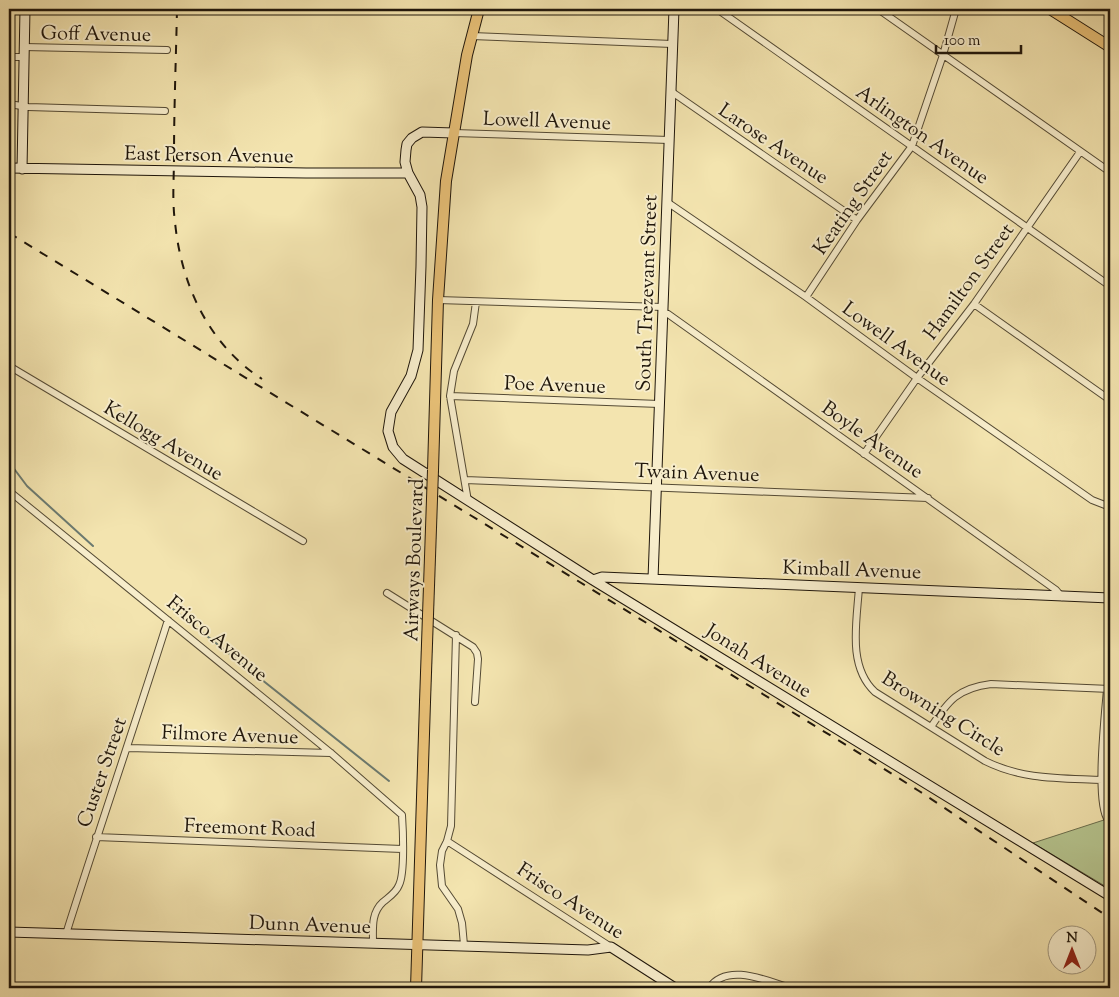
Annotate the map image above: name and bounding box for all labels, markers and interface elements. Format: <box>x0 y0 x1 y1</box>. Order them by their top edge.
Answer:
street label: Goff Avenue <box>40 20 151 51</box>
scale bar <box>936 22 1022 54</box>
text: 100 m <box>944 31 981 52</box>
street label: Arlington Avenue <box>849 79 994 193</box>
street label: Larose Avenue <box>712 97 834 193</box>
street label: Lowell Avenue <box>482 106 612 139</box>
street label: East Person Avenue <box>124 141 294 172</box>
street label: Keating Street <box>807 145 901 262</box>
street label: South Trezevant Street <box>631 194 666 392</box>
street label: Hamilton Street <box>918 218 1022 347</box>
street label: Lowell Avenue <box>835 296 956 394</box>
street label: Poe Avenue <box>504 370 606 403</box>
street label: Kellogg Avenue <box>97 395 228 489</box>
street label: Boyle Avenue <box>815 395 928 487</box>
street label: Twain Avenue <box>634 458 760 491</box>
street label: Airways Boulevard <box>398 478 433 642</box>
street label: Kimball Avenue <box>782 555 922 588</box>
street label: Frisco Avenue <box>160 590 273 690</box>
street label: Jonah Avenue <box>698 617 817 706</box>
street label: Browning Circle <box>875 665 1010 765</box>
street label: Custer Street <box>71 714 136 832</box>
street label: Filmore Avenue <box>161 720 299 753</box>
street label: Freemont Road <box>184 813 316 846</box>
street label: Frisco Avenue <box>510 856 629 948</box>
street label: Dunn Avenue <box>248 910 371 943</box>
north arrow <box>1046 924 1096 974</box>
text: N <box>1066 929 1078 949</box>

